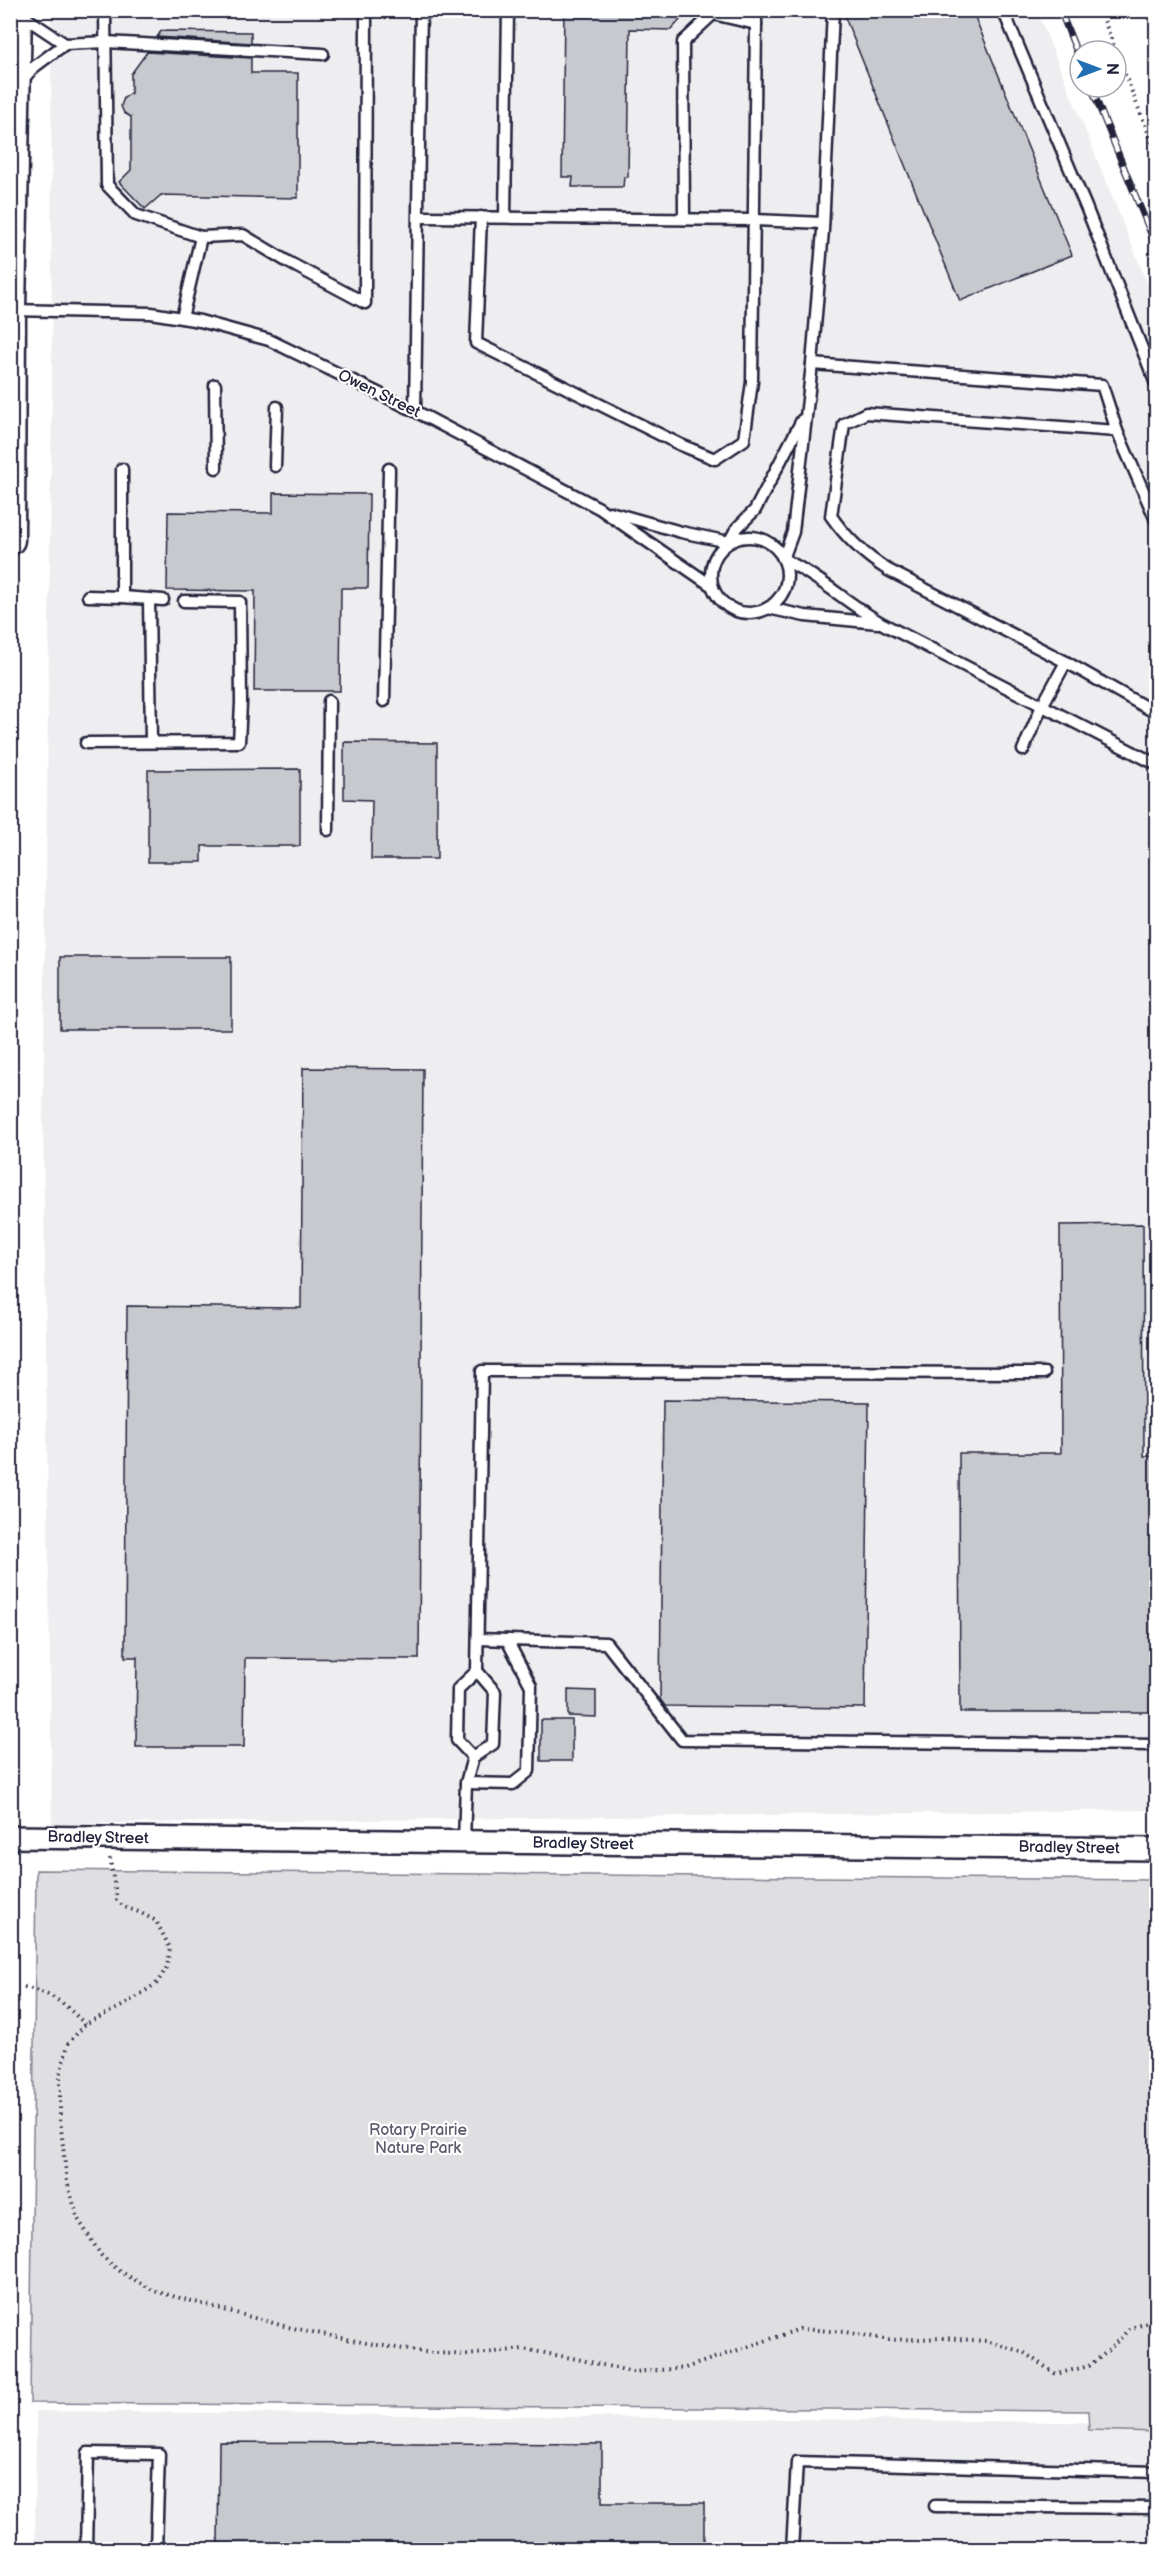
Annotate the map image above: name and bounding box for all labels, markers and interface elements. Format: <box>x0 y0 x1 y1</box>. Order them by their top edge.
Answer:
north arrow <box>1068 39 1128 99</box>
text: N <box>1102 63 1121 75</box>
street label: Owen Street <box>335 366 423 422</box>
street label: Bradley Street <box>47 1828 149 1848</box>
street label: Bradley Street <box>532 1834 634 1854</box>
street label: Bradley Street <box>1018 1838 1120 1858</box>
park label: Rotary Prairie Nature Park <box>369 2121 468 2158</box>

